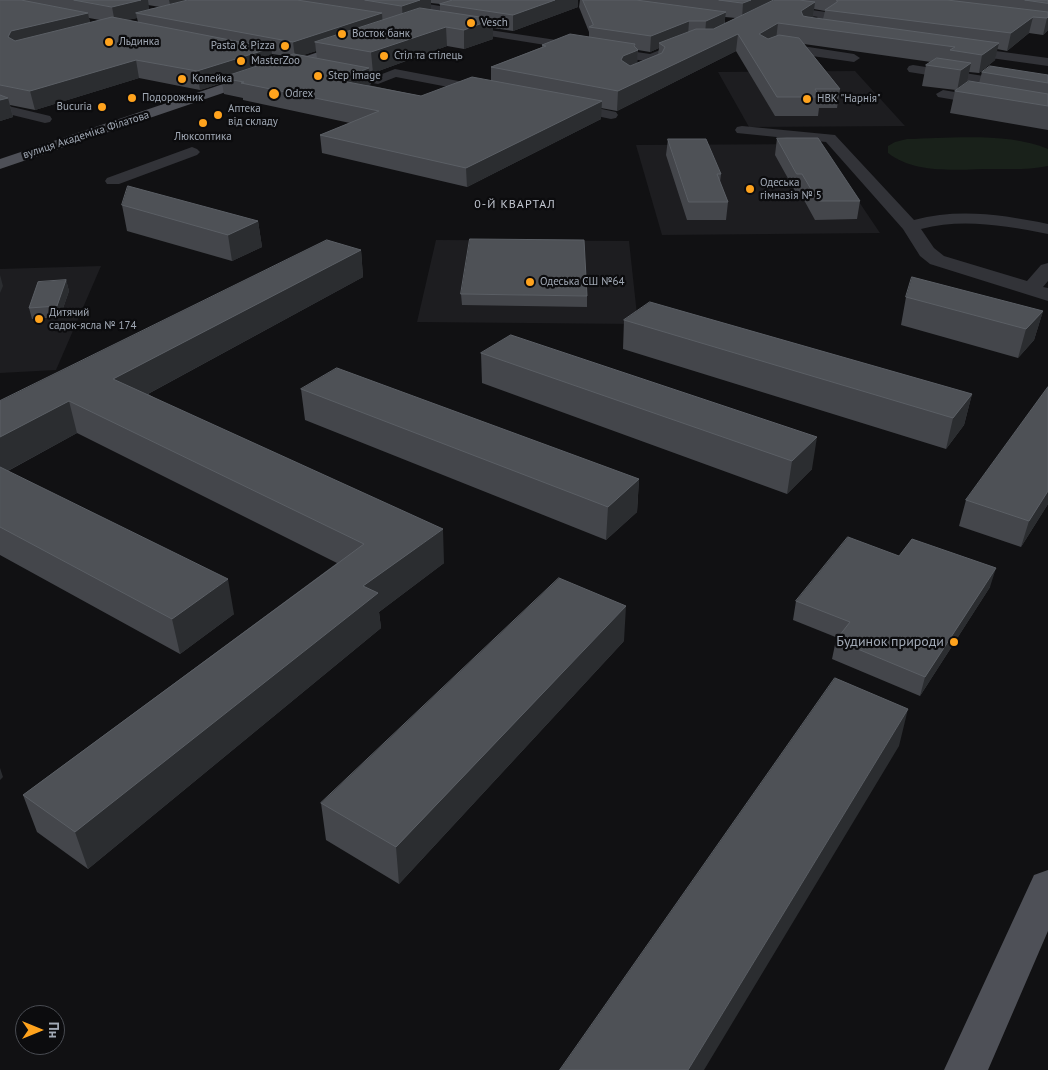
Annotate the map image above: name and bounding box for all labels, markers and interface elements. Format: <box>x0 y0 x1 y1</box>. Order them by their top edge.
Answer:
place label: Vesch <box>481 16 508 30</box>
marker: Vesch <box>465 17 477 29</box>
place label: Восток банк <box>352 27 410 41</box>
marker: Восток банк <box>336 28 348 40</box>
place label: Льдинка <box>119 35 159 49</box>
marker: Льдинка <box>103 36 115 48</box>
place label: Pasta & Pizza <box>211 39 275 53</box>
marker: Pasta & Pizza <box>279 40 291 52</box>
place label: Стіл та стілець <box>394 49 463 63</box>
marker: Стіл та стілець <box>378 50 390 62</box>
place label: MasterZoo <box>251 54 300 68</box>
marker: MasterZoo <box>235 55 247 67</box>
place label: Step image <box>328 69 381 83</box>
marker: Step image <box>312 70 324 82</box>
place label: Копейка <box>192 72 232 86</box>
marker: Копейка <box>176 73 188 85</box>
marker: Odrex <box>267 87 281 101</box>
place label: Odrex <box>285 87 313 101</box>
place label: Подорожник <box>142 91 203 105</box>
marker: Подорожник <box>126 92 138 104</box>
place label: НВК "Нарнія" <box>817 92 881 106</box>
marker: НВК "Нарнія" <box>801 93 813 105</box>
place label: Bucuria <box>57 100 92 114</box>
marker: Bucuria <box>96 101 108 113</box>
place label: Аптека від складу <box>228 102 278 128</box>
street label: вулиця Академіка Філатова <box>21 108 151 162</box>
marker: Аптека від складу <box>212 109 224 121</box>
marker: Люксоптика <box>197 117 209 129</box>
place label: Люксоптика <box>174 130 232 144</box>
place label: Одеська гімназія № 5 <box>760 176 822 202</box>
marker: Одеська гімназія № 5 <box>744 183 756 195</box>
district label: 0-Й КВАРТАЛ <box>473 198 557 212</box>
place label: Одеська СШ №64 <box>540 275 624 289</box>
marker: Одеська СШ №64 <box>524 276 536 288</box>
place label: Дитячий садок-ясла № 174 <box>49 306 137 332</box>
marker: Дитячий садок-ясла № 174 <box>33 313 45 325</box>
place label: Будинок природи <box>836 634 944 650</box>
marker: Будинок природи <box>948 636 960 648</box>
north arrow <box>15 1005 65 1055</box>
text: Пн <box>45 1022 63 1038</box>

